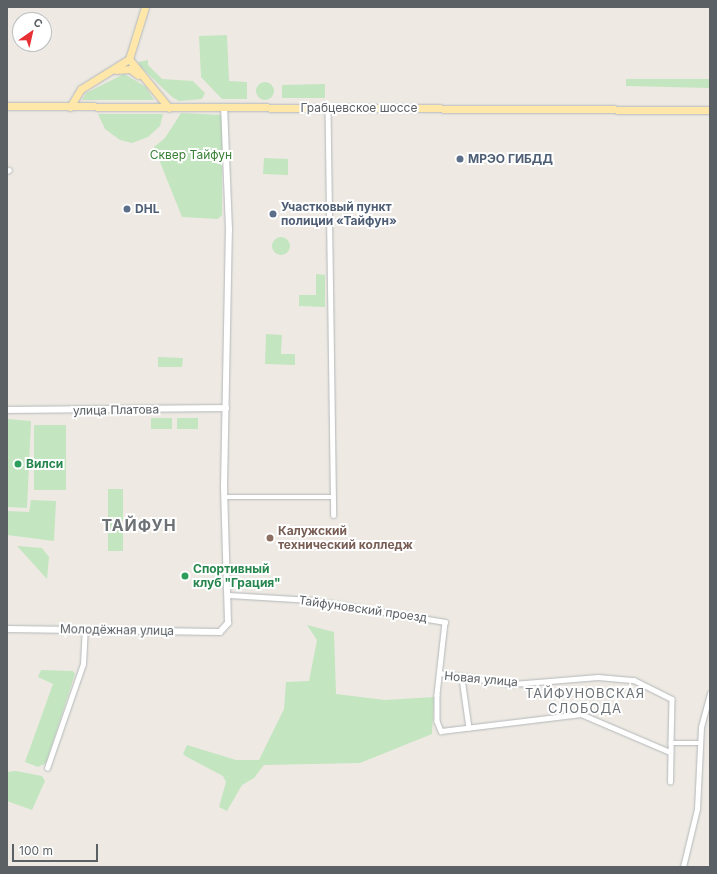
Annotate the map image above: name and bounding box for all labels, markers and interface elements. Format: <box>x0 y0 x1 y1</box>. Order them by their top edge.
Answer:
north arrow <box>12 12 52 52</box>
text: С <box>31 15 45 31</box>
street label: Грабцевское шоссе <box>301 101 417 115</box>
park label: Сквер Тайфун <box>150 148 232 162</box>
place label: МРЭО ГИБДД <box>468 152 553 166</box>
marker: МРЭО ГИБДД <box>455 154 465 164</box>
place label: Участковый пункт полиции «Тайфун» <box>281 200 397 228</box>
place label: DHL <box>135 202 159 216</box>
marker: DHL <box>122 204 132 214</box>
marker: Участковый пункт полиции «Тайфун» <box>268 209 278 219</box>
street label: улица Платова <box>73 402 159 418</box>
place label: Вилси <box>26 457 63 471</box>
marker: Вилси <box>13 459 23 469</box>
district label: ТАЙФУН <box>101 515 177 535</box>
place label: Калужский технический колледж <box>278 524 413 552</box>
marker: Калужский технический колледж <box>265 533 275 543</box>
place label: Спортивный клуб "Грация" <box>193 562 281 590</box>
marker: Спортивный клуб "Грация" <box>180 571 190 581</box>
street label: Тайфуновский проезд <box>298 593 428 625</box>
street label: Молодёжная улица <box>60 622 174 638</box>
street label: Новая улица <box>444 669 518 689</box>
district label: ТАЙФУНОВСКАЯ СЛОБОДА <box>525 686 645 717</box>
scale bar <box>14 836 100 862</box>
text: 100 m <box>19 843 53 858</box>

